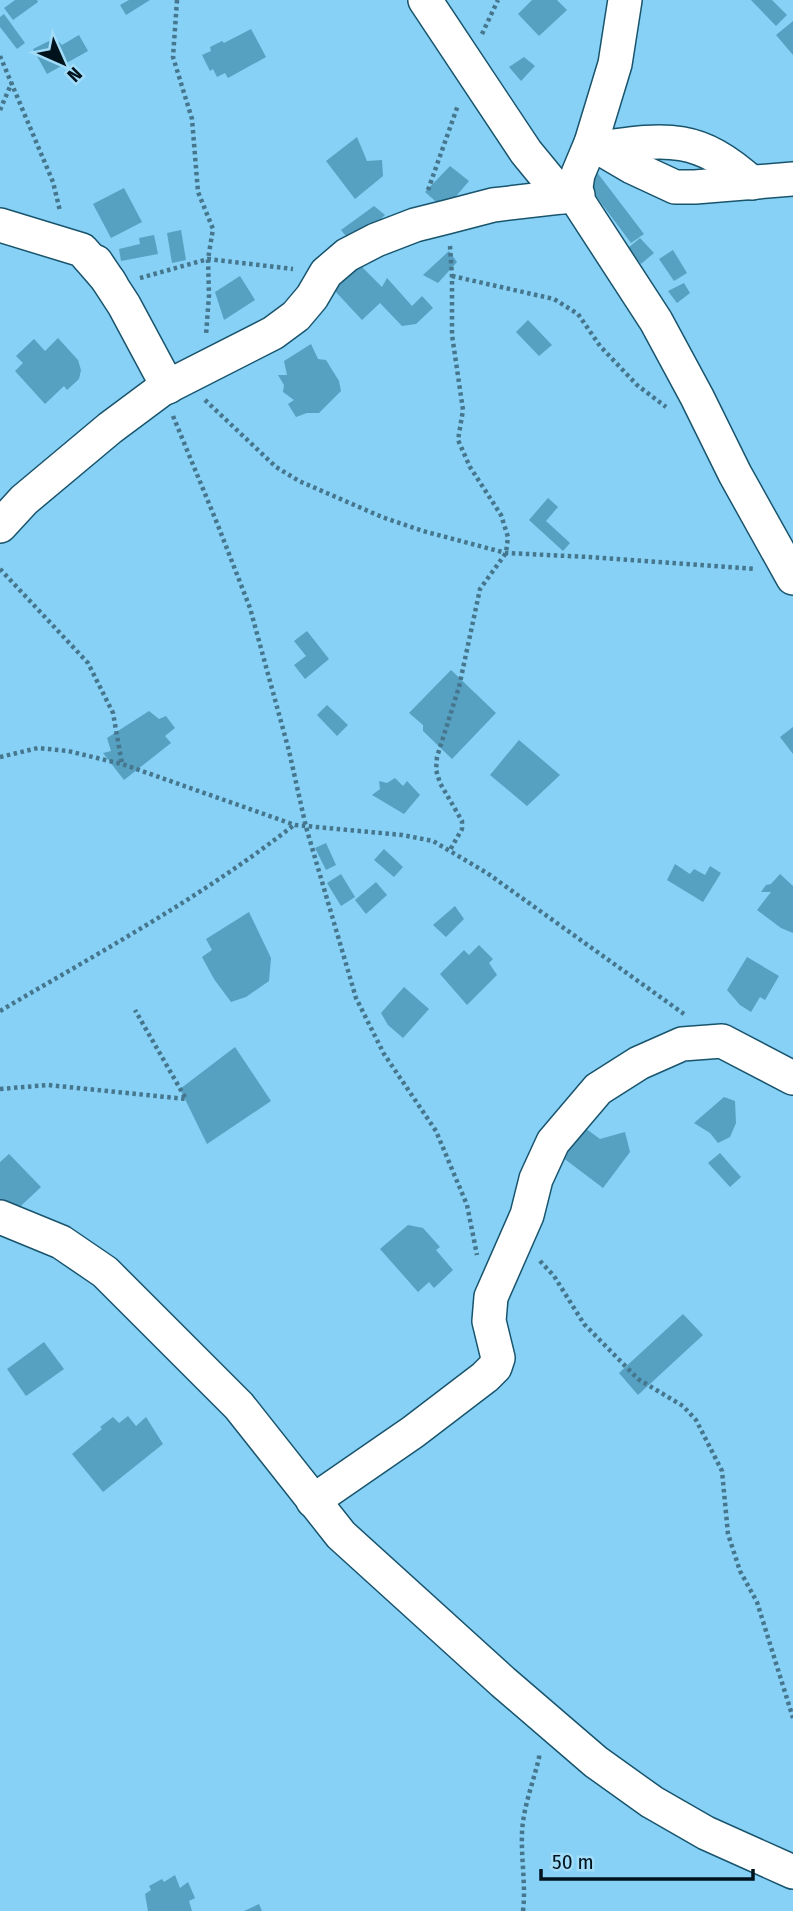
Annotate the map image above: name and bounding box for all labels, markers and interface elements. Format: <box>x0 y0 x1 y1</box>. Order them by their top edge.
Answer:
north arrow <box>28 28 98 98</box>
text: N <box>63 63 87 87</box>
scale bar <box>541 1838 753 1882</box>
text: 50 m <box>552 1849 594 1875</box>

